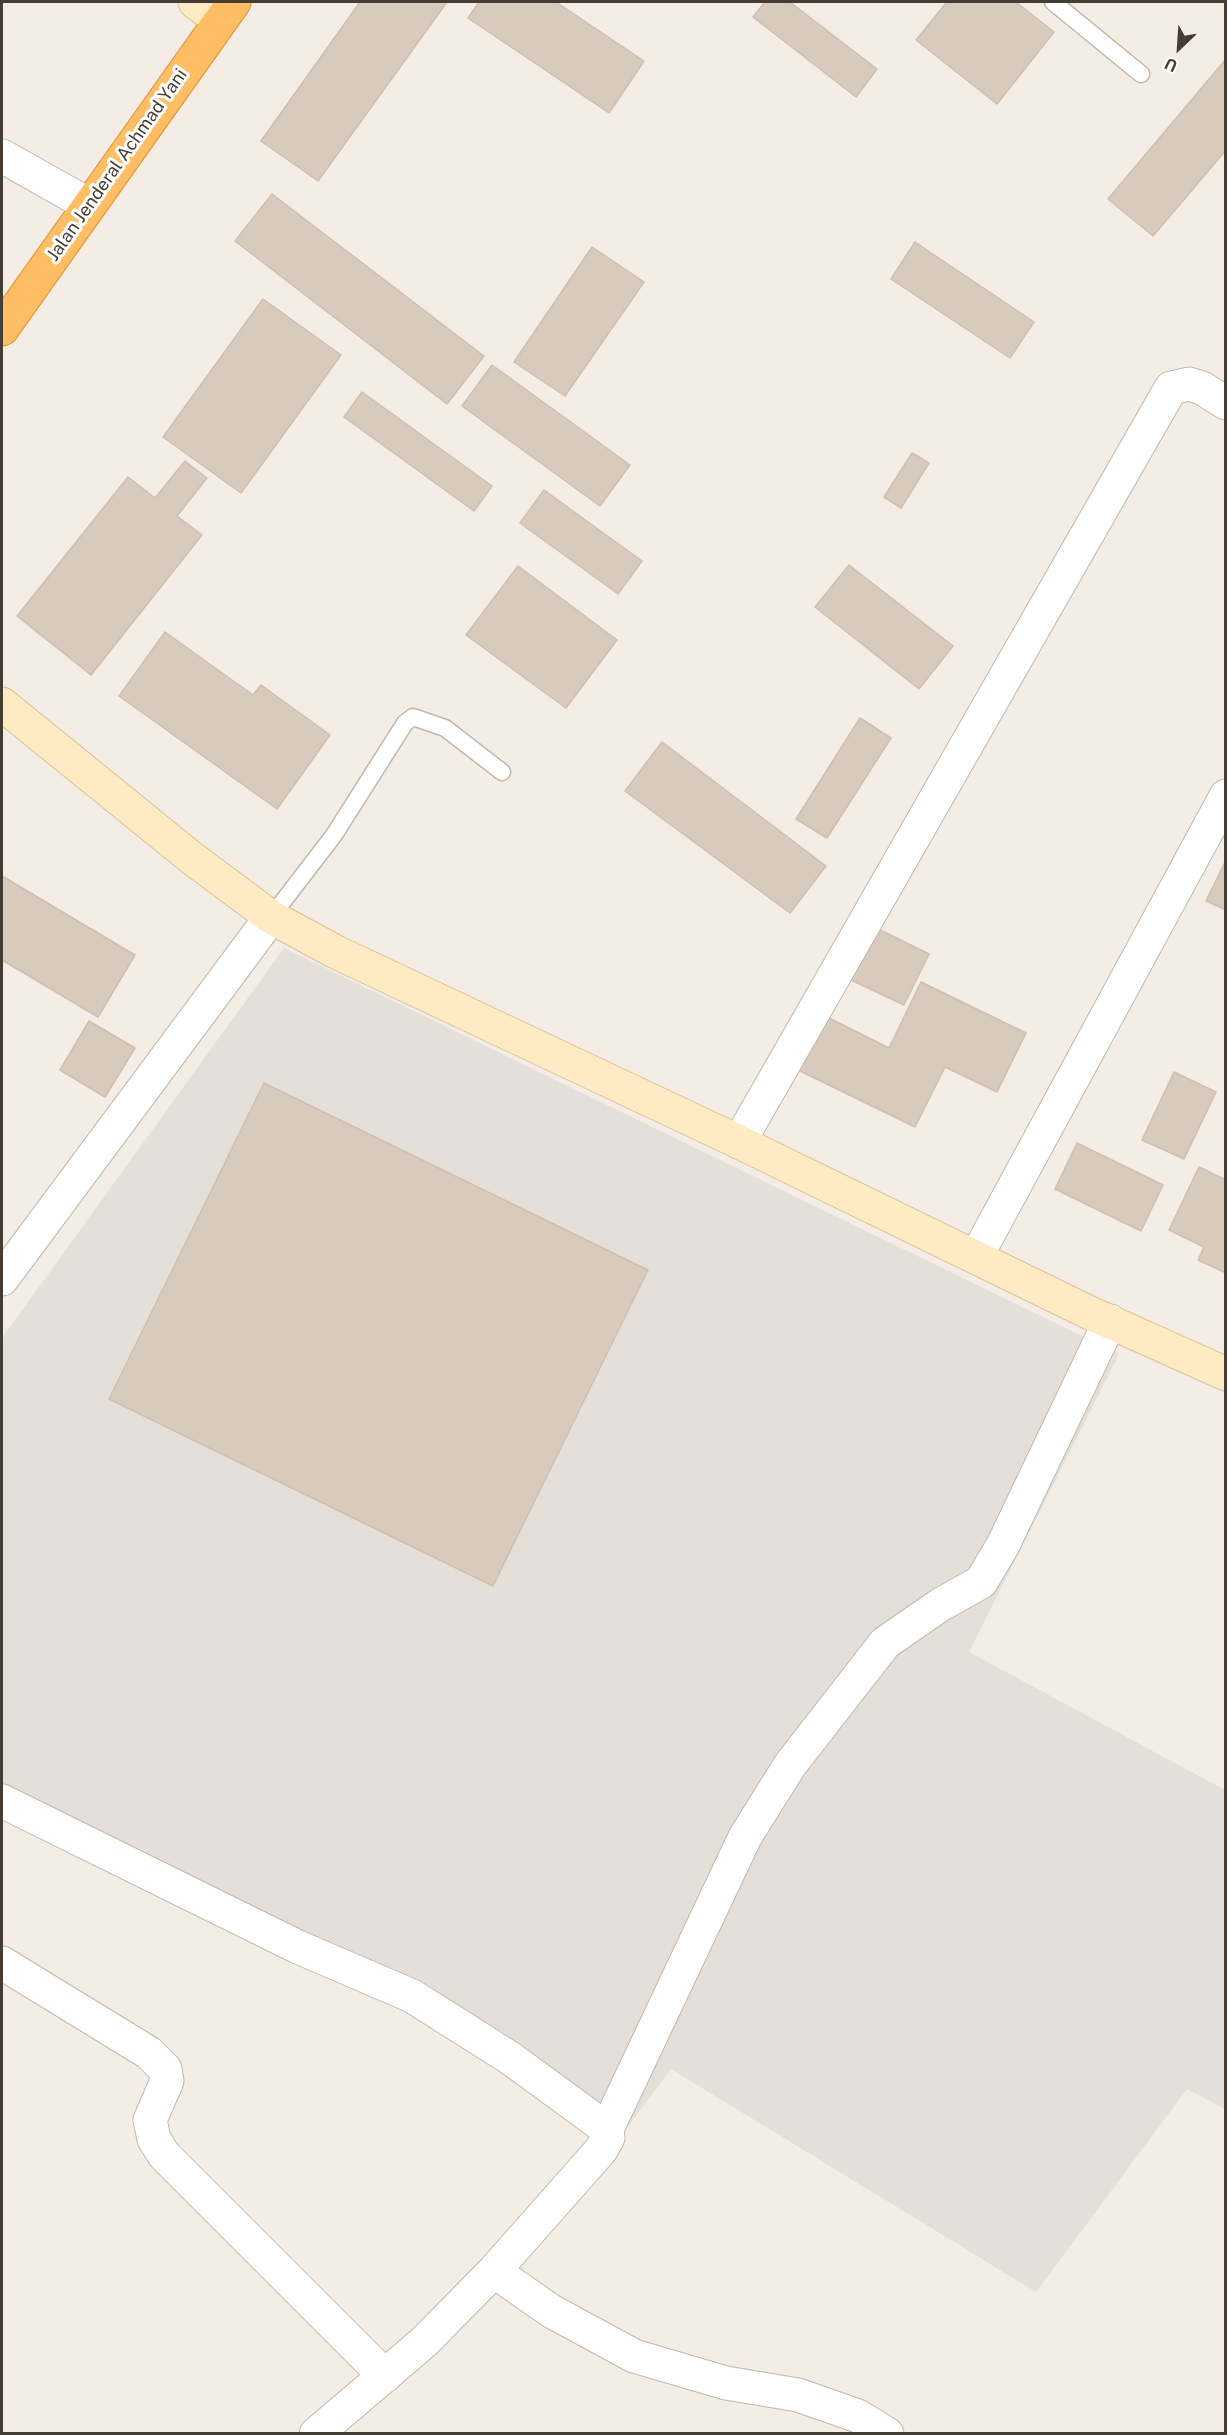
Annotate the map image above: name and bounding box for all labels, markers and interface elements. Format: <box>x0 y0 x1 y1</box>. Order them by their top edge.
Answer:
north arrow <box>1149 18 1209 78</box>
text: U <box>1162 54 1180 76</box>
street label: Jalan Jenderal Achmad Yani <box>42 65 192 265</box>

